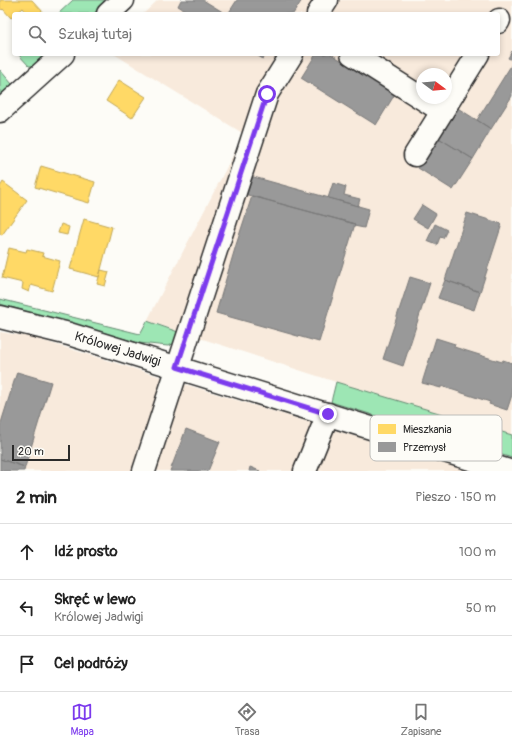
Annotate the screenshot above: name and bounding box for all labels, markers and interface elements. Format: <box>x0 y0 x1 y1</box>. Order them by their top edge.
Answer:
search box <box>12 12 500 56</box>
icon: search <box>26 23 48 45</box>
text: Szukaj tutaj <box>58 25 132 44</box>
north arrow <box>416 68 452 104</box>
route start <box>258 85 276 103</box>
street label: Królowej Jadwigi <box>73 328 163 370</box>
route end <box>319 405 337 423</box>
legend <box>370 415 502 461</box>
text: Mieszkania <box>403 423 452 436</box>
text: Przemysł <box>403 441 446 454</box>
scale bar <box>12 443 70 462</box>
text: 20 m <box>18 445 44 458</box>
text: 2 min <box>16 487 57 508</box>
text: Pieszo · 150 m <box>415 489 496 505</box>
icon: ahead <box>16 541 38 563</box>
text: Idź prosto <box>54 542 118 561</box>
text: 100 m <box>459 544 496 560</box>
text: Skręć w lewo <box>54 590 136 609</box>
icon: left <box>16 597 38 619</box>
text: 50 m <box>466 600 496 616</box>
text: Królowej Jadwigi <box>54 609 143 625</box>
icon: arrive <box>16 653 38 675</box>
text: Cel podróży <box>54 654 128 673</box>
tab: Mapa <box>70 701 94 738</box>
tab: Trasa <box>235 701 260 738</box>
tab: Zapisane <box>400 701 442 738</box>

